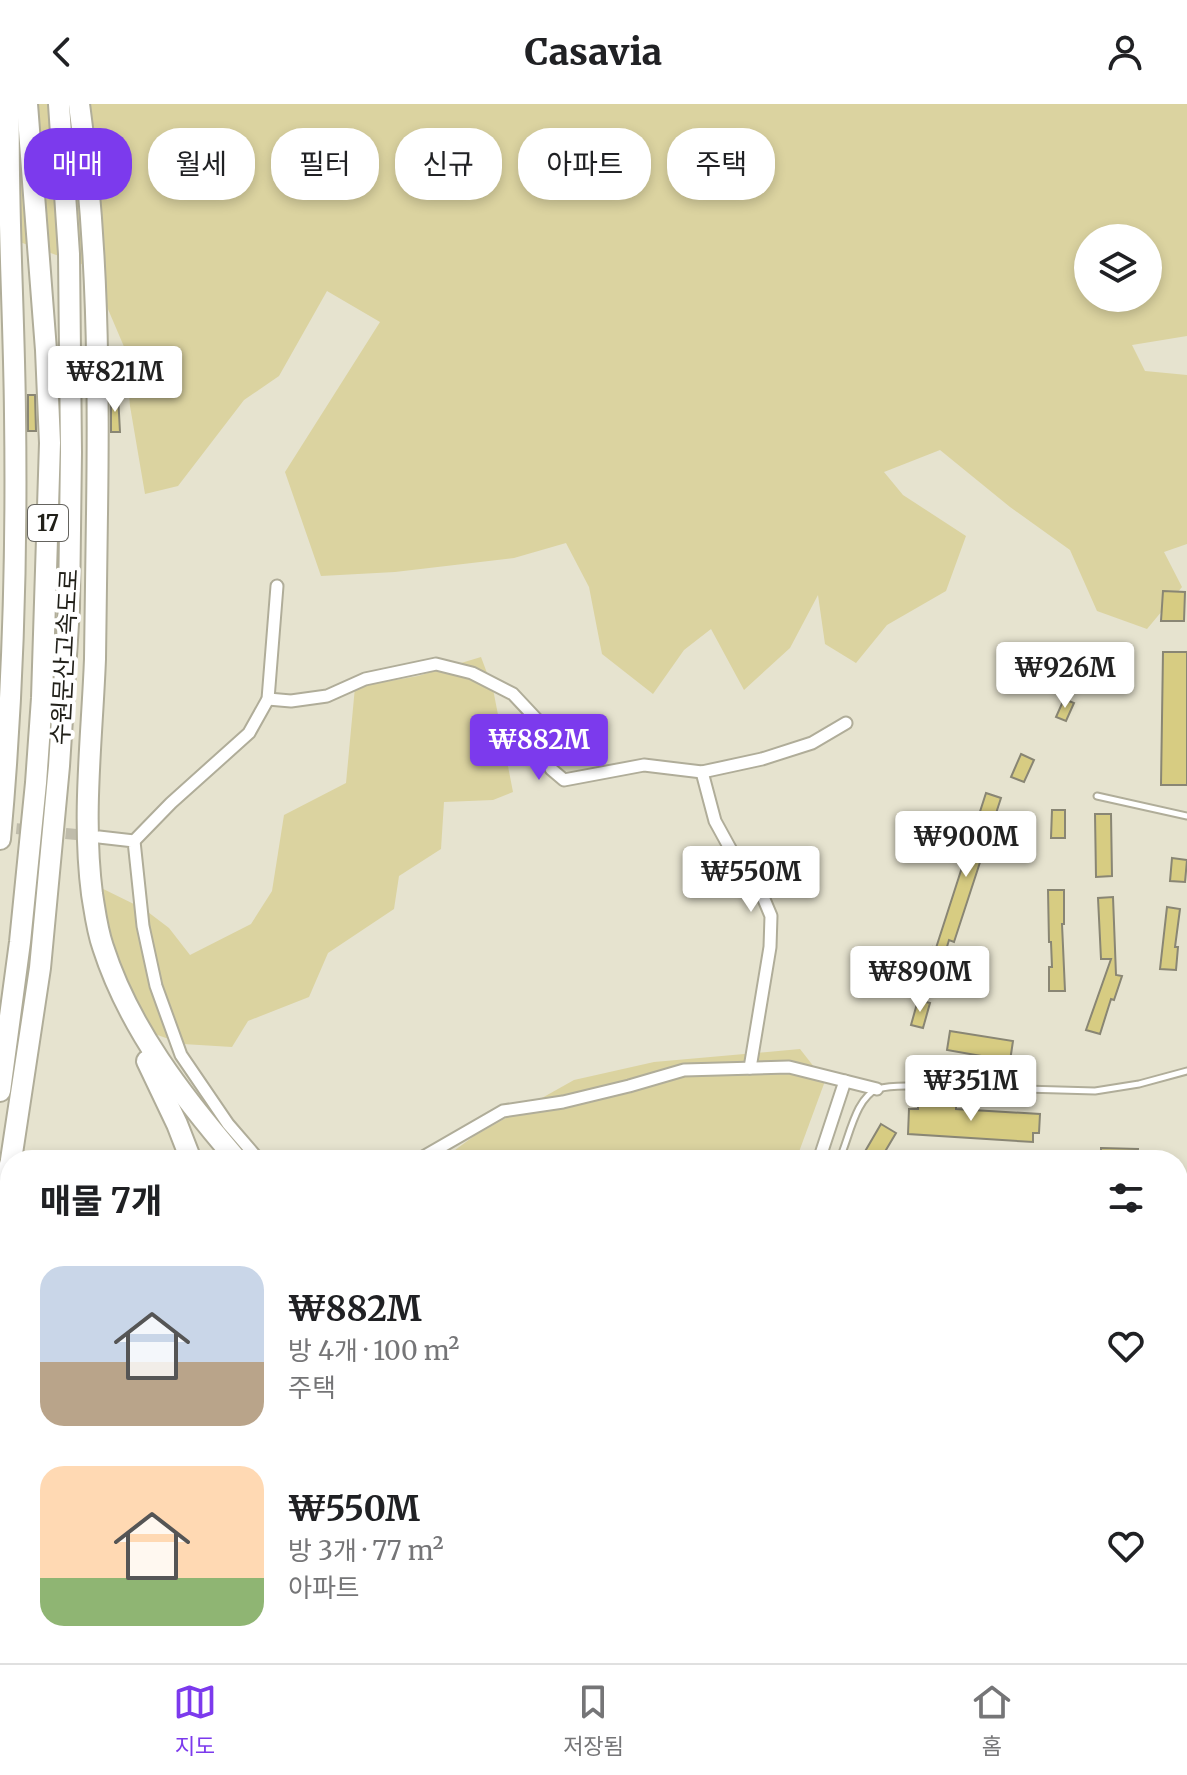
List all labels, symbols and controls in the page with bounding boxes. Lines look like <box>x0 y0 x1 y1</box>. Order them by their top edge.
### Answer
icon: back <box>40 30 84 74</box>
text: Casavia <box>525 30 662 75</box>
icon: person <box>1103 30 1147 74</box>
chip: 매매 <box>24 128 132 200</box>
chip: 월세 <box>148 128 255 200</box>
chip: 필터 <box>271 128 379 200</box>
chip: 신규 <box>395 128 502 200</box>
chip: 아파트 <box>518 128 651 200</box>
chip: 주택 <box>667 128 775 200</box>
map controls <box>1074 224 1162 312</box>
button: layers <box>1074 224 1162 312</box>
pin: ₩821M <box>59 346 171 414</box>
text: ₩821M <box>66 355 164 388</box>
road number: 17 <box>28 505 68 541</box>
street label: 수원문산고속도로 <box>44 568 85 746</box>
pin: ₩926M <box>1009 642 1121 710</box>
text: ₩926M <box>1014 651 1116 684</box>
pin: ₩882M <box>483 714 595 782</box>
text: ₩882M <box>488 723 590 756</box>
pin: ₩900M <box>910 811 1022 879</box>
text: ₩900M <box>913 820 1019 853</box>
pin: ₩550M <box>695 846 807 914</box>
text: ₩550M <box>701 855 801 888</box>
pin: ₩890M <box>864 946 976 1014</box>
text: ₩890M <box>868 955 972 988</box>
pin: ₩351M <box>915 1055 1027 1123</box>
text: ₩351M <box>923 1064 1019 1097</box>
icon: filters <box>1104 1176 1148 1220</box>
text: 매물 7개 <box>40 1180 162 1222</box>
text: ₩882M <box>288 1288 422 1330</box>
icon: home <box>104 1298 200 1394</box>
icon: heart <box>1104 1324 1148 1368</box>
text: 방 4개 · 100 m² <box>288 1334 460 1367</box>
text: 주택 <box>288 1371 336 1404</box>
text: ₩550M <box>288 1488 420 1530</box>
icon: home <box>104 1498 200 1594</box>
icon: heart <box>1104 1524 1148 1568</box>
text: 방 3개 · 77 m² <box>288 1534 444 1567</box>
text: 아파트 <box>288 1571 360 1604</box>
tab: 지도 <box>173 1680 217 1760</box>
tab: 저장됨 <box>563 1680 624 1760</box>
tab: 홈 <box>970 1680 1014 1760</box>

